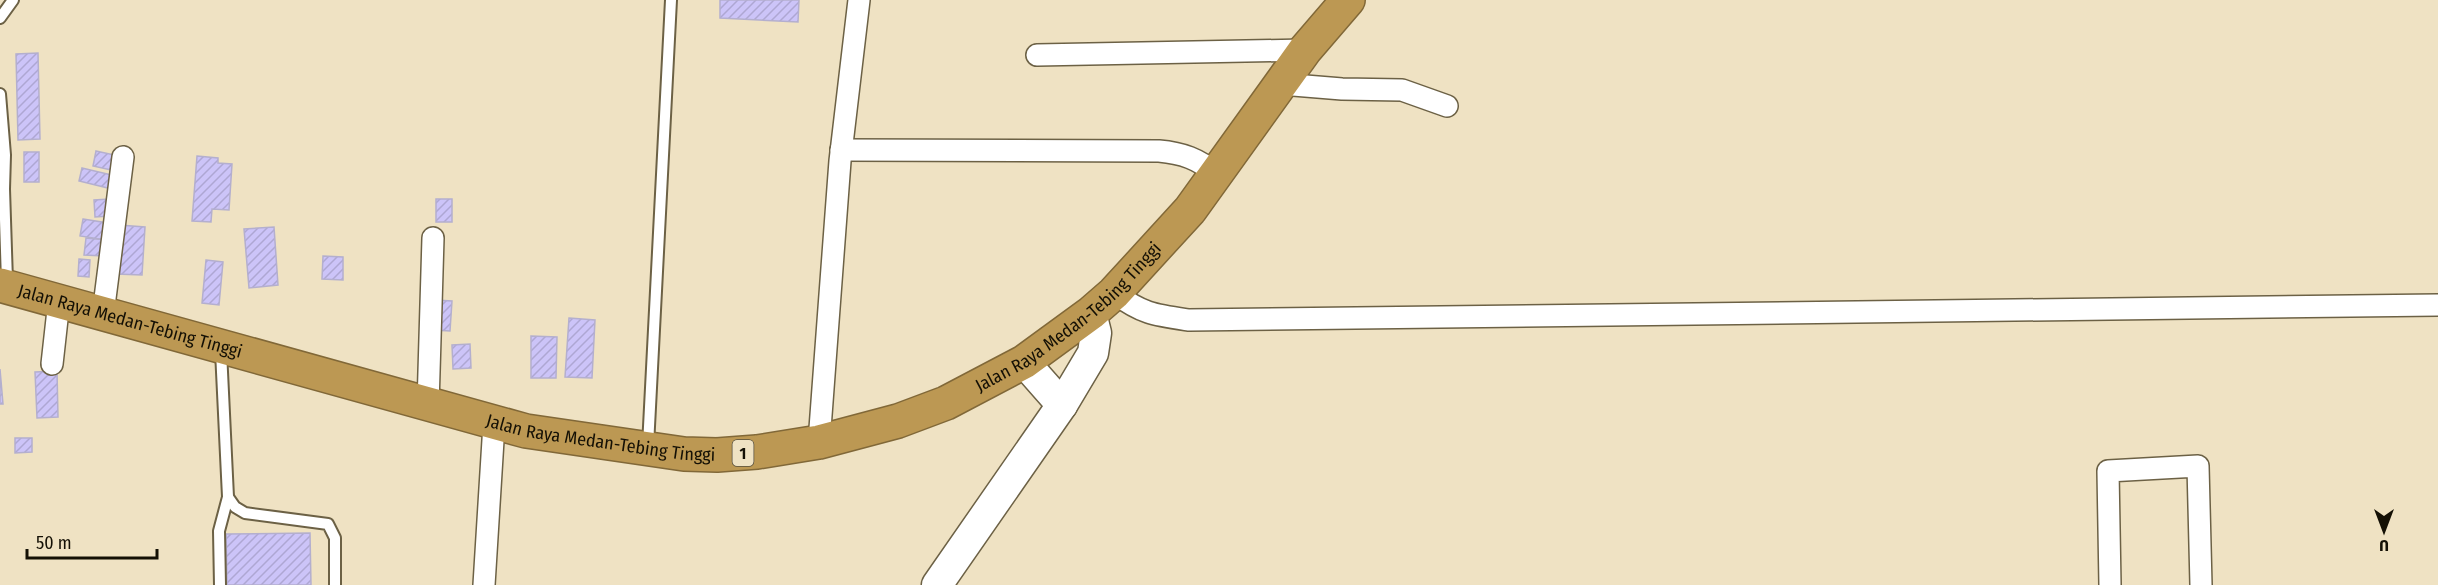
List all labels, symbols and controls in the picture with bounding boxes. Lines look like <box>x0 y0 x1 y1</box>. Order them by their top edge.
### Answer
street label: Jalan Raya Medan-Tebing Tinggi <box>972 238 1166 397</box>
street label: Jalan Raya Medan-Tebing Tinggi <box>15 280 245 363</box>
street label: Jalan Raya Medan-Tebing Tinggi <box>484 409 716 466</box>
road number: 1 <box>732 440 754 466</box>
north arrow <box>2354 501 2414 561</box>
scale bar <box>27 522 158 560</box>
text: 50 m <box>36 532 72 554</box>
text: U <box>2379 536 2389 555</box>

